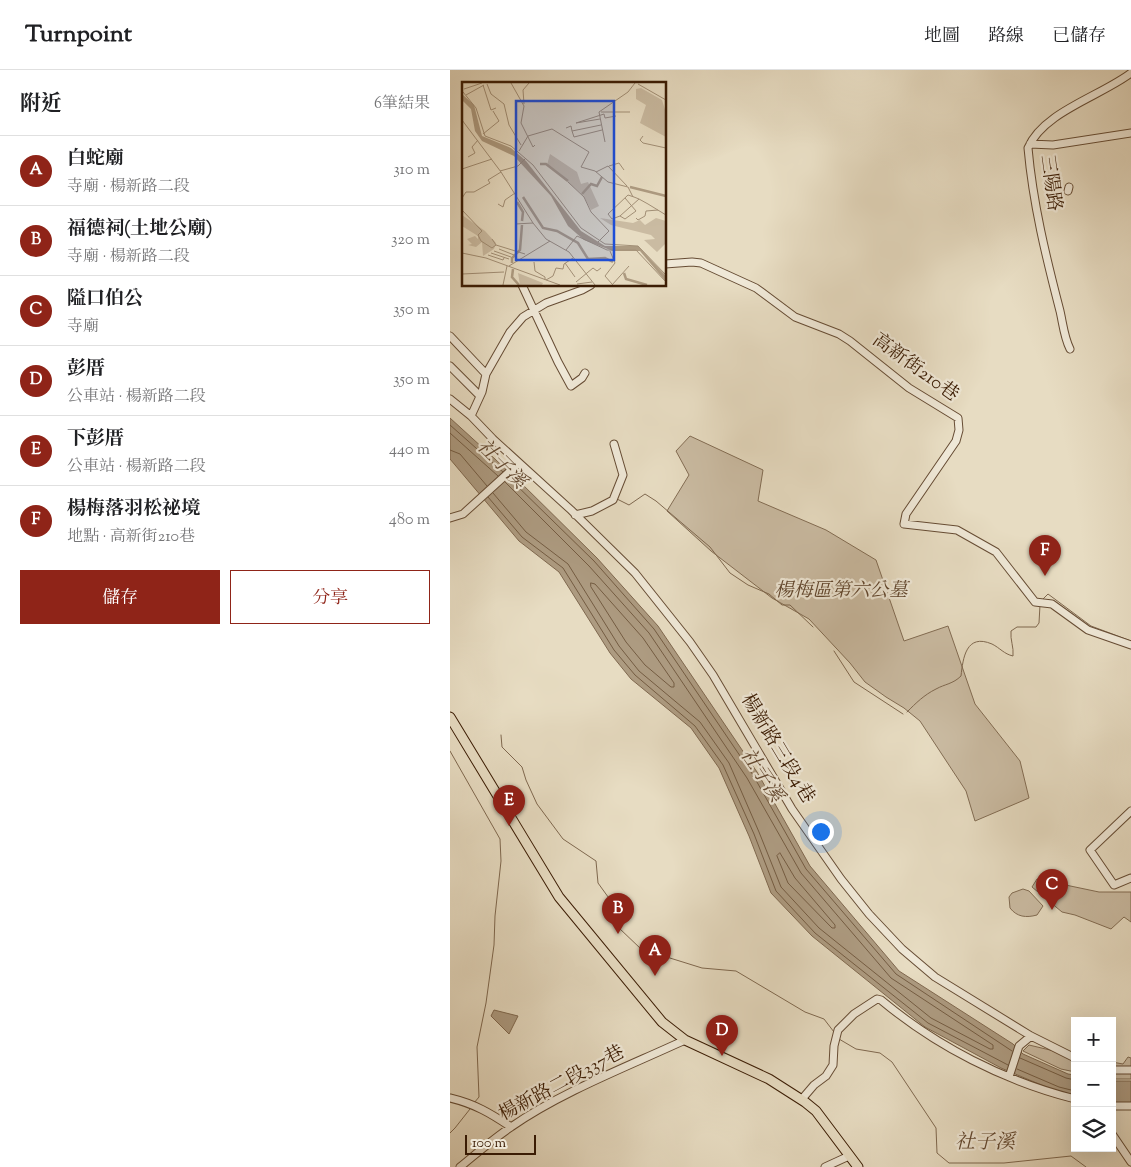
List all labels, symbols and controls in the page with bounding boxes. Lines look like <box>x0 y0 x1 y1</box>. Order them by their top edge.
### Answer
text: Turnpoint <box>25 18 132 52</box>
text: 地圖 <box>924 24 960 50</box>
text: 路線 <box>988 24 1024 50</box>
text: 已儲存 <box>1052 24 1106 50</box>
inset map <box>462 82 666 286</box>
text: 附近 <box>20 90 62 120</box>
text: 6筆結果 <box>374 93 430 116</box>
text: 白蛇廟 <box>67 146 124 173</box>
street label: 三陽路 <box>1033 153 1067 213</box>
text: A <box>30 159 43 182</box>
text: 310 m <box>393 159 430 182</box>
text: 寺廟 · 楊新路二段 <box>67 176 190 199</box>
text: 福德祠(土地公廟) <box>67 216 212 243</box>
text: B <box>31 229 41 252</box>
text: 320 m <box>391 229 430 252</box>
text: 寺廟 · 楊新路二段 <box>67 246 190 269</box>
text: 隘口伯公 <box>67 286 143 313</box>
text: C <box>30 299 42 322</box>
text: 350 m <box>393 299 430 322</box>
text: 寺廟 <box>67 316 99 339</box>
street label: 高新街210巷 <box>866 327 964 409</box>
text: 彭厝 <box>67 356 105 383</box>
text: D <box>30 369 42 392</box>
text: 350 m <box>393 369 430 392</box>
text: 公車站 · 楊新路二段 <box>67 386 206 409</box>
text: 下彭厝 <box>67 426 124 453</box>
water label: 社子溪 <box>470 434 534 498</box>
text: E <box>31 439 41 462</box>
text: 440 m <box>389 439 430 462</box>
text: 公車站 · 楊新路二段 <box>67 456 206 479</box>
text: 楊梅落羽松祕境 <box>67 496 200 523</box>
text: F <box>32 509 40 532</box>
text: 480 m <box>389 509 430 532</box>
text: 地點 · 高新街210巷 <box>67 526 195 549</box>
pin: F <box>1029 535 1061 576</box>
button: 儲存 <box>20 570 220 624</box>
button: 分享 <box>230 570 430 624</box>
park label: 楊梅區第六公墓 <box>774 578 910 605</box>
street label: 楊新路三段4巷 <box>734 689 820 809</box>
water label: 社子溪 <box>732 743 791 811</box>
pin: E <box>493 785 525 826</box>
your location <box>808 819 834 845</box>
pin: C <box>1036 869 1068 910</box>
pin: B <box>602 893 634 934</box>
pin: A <box>639 935 671 976</box>
pin: D <box>706 1015 738 1056</box>
map controls <box>1071 1017 1116 1152</box>
button: + <box>1071 1017 1116 1062</box>
street label: 楊新路二段337巷 <box>494 1039 630 1129</box>
button: − <box>1071 1062 1116 1107</box>
button: layers <box>1071 1107 1116 1152</box>
water label: 社子溪 <box>955 1129 1017 1158</box>
scale bar <box>465 1132 536 1155</box>
text: 100 m <box>472 1134 506 1154</box>

